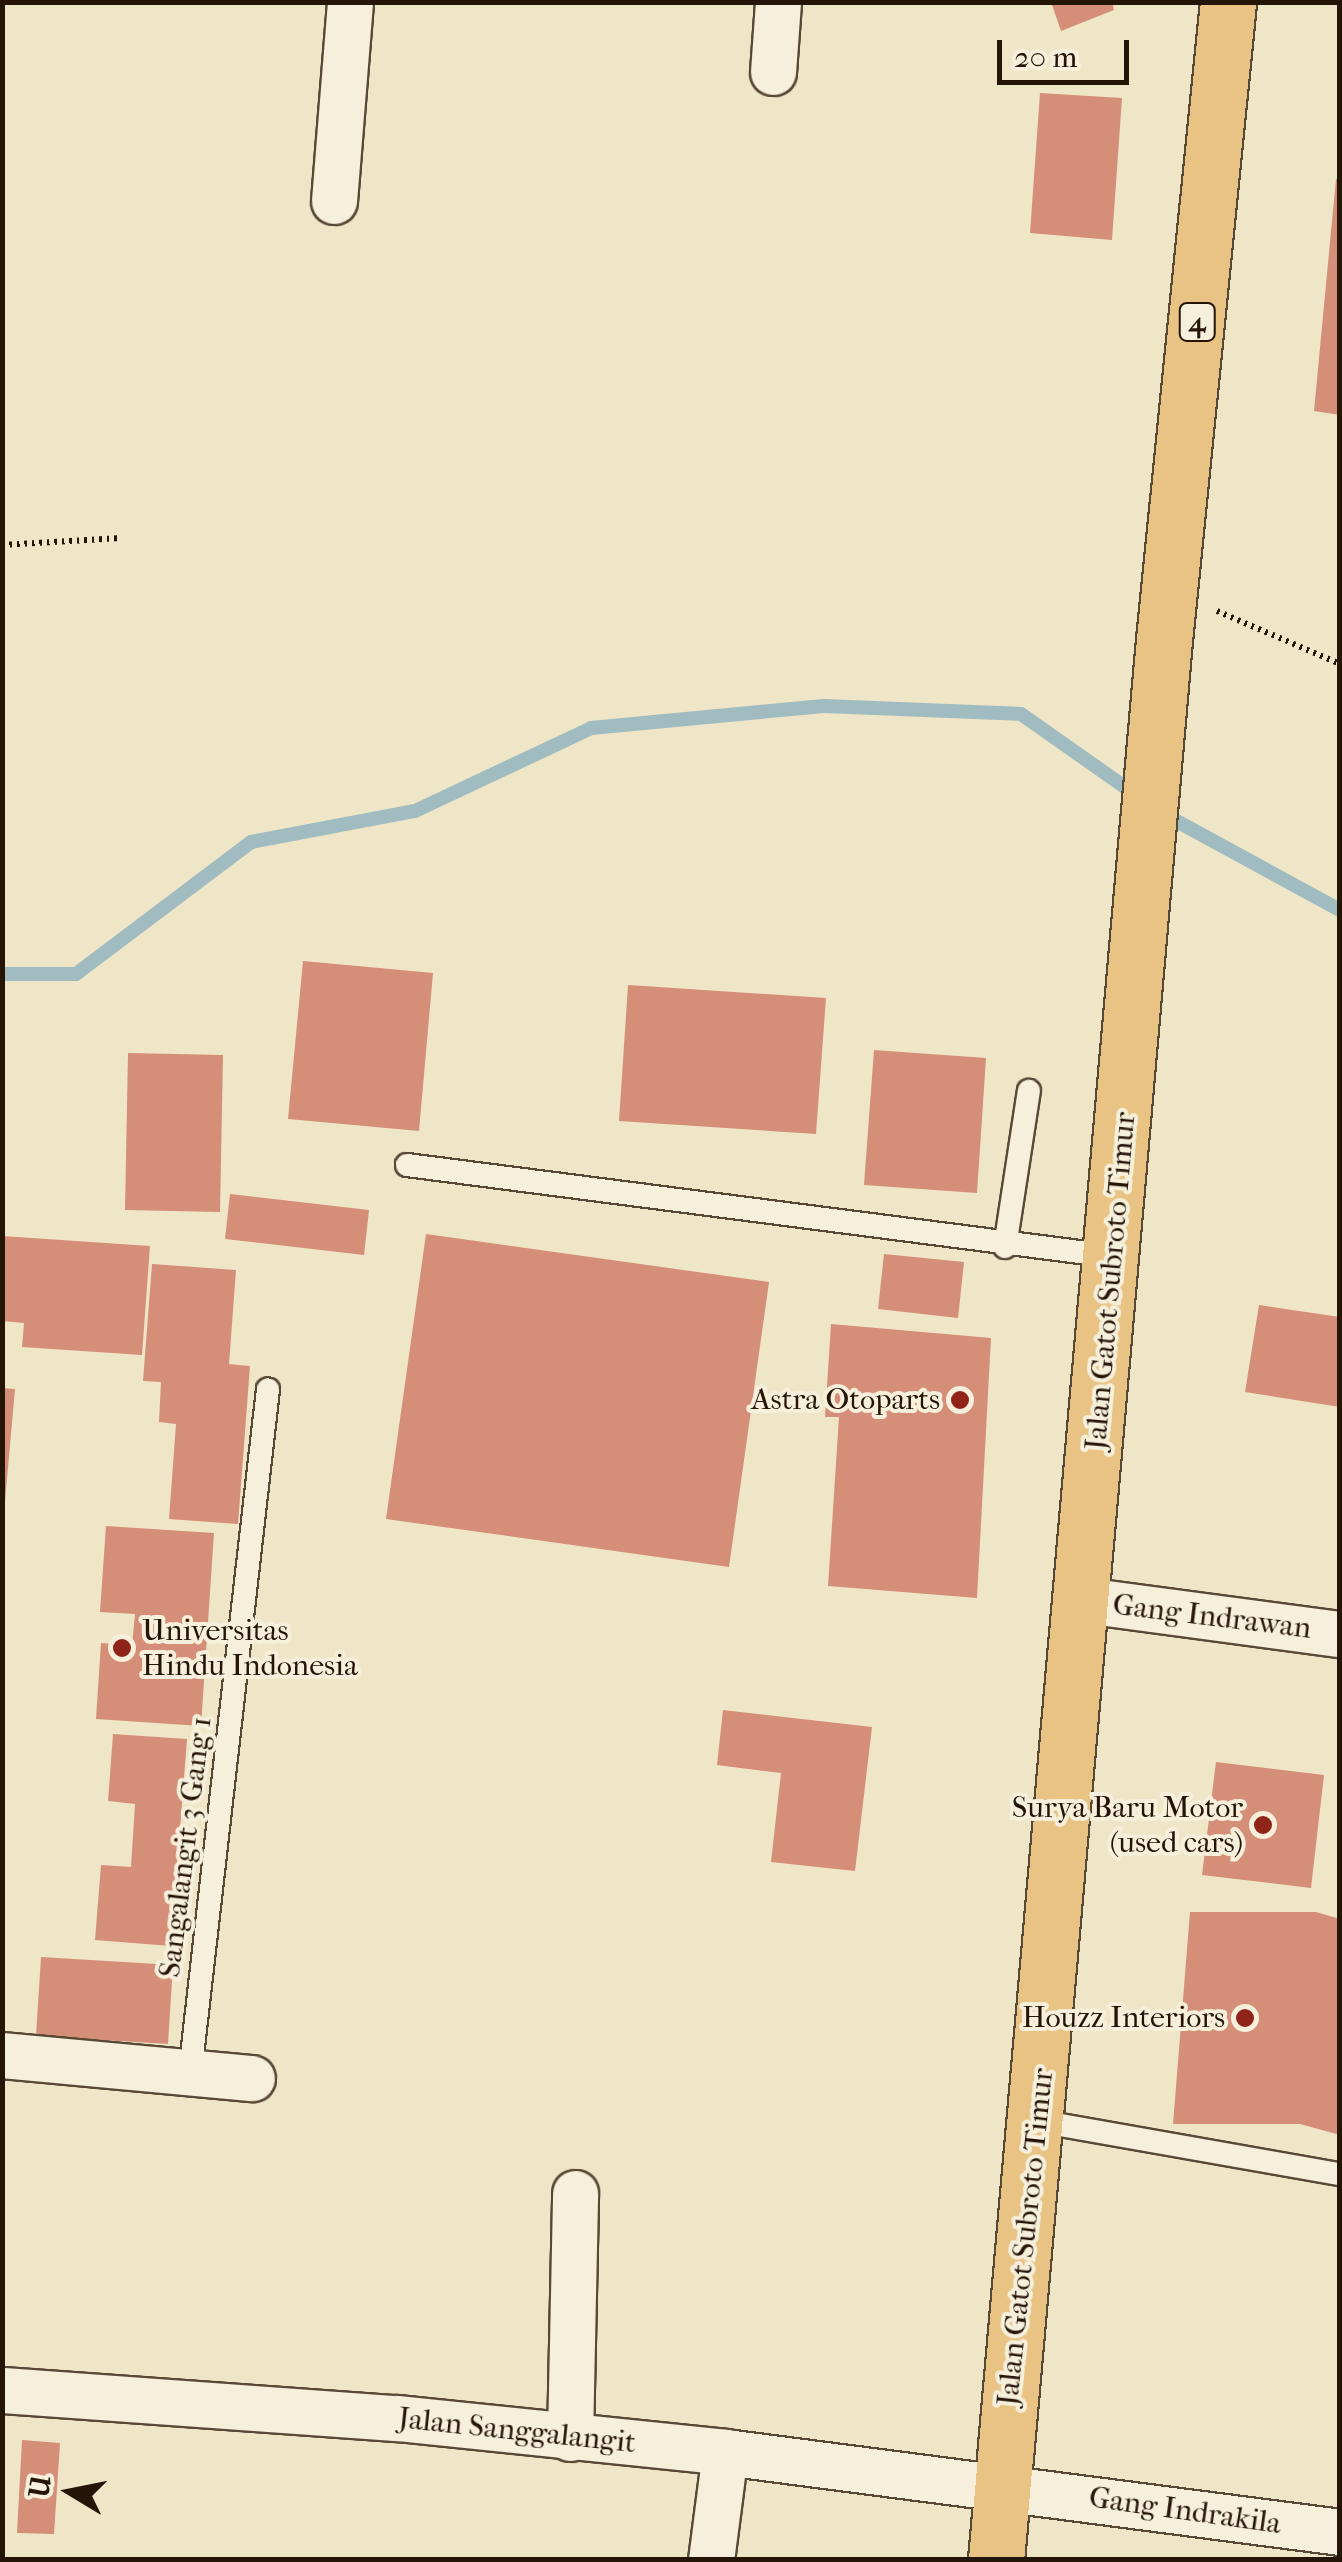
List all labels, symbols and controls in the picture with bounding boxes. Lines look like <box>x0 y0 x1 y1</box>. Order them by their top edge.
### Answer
scale bar <box>1002 20 1134 82</box>
text: 20 m <box>1014 40 1077 75</box>
road number: 4 <box>1177 299 1217 345</box>
street label: Jalan Gatot Subroto Timur <box>1078 1110 1144 1452</box>
place label: Astra Otoparts <box>751 1382 940 1418</box>
marker: Astra Otoparts <box>949 1389 971 1411</box>
street label: Gang Indrawan <box>1111 1587 1313 1647</box>
place label: Universitas Hindu Indonesia <box>142 1613 358 1684</box>
marker: Universitas Hindu Indonesia <box>111 1637 133 1659</box>
street label: Sangalangit 3 Gang 1 <box>152 1714 220 1980</box>
place label: Surya Baru Motor (used cars) <box>1012 1790 1243 1860</box>
marker: Surya Baru Motor (used cars) <box>1252 1814 1274 1836</box>
place label: Houzz Interiors <box>1022 2000 1225 2036</box>
marker: Houzz Interiors <box>1234 2007 1256 2029</box>
street label: Jalan Gatot Subroto Timur <box>990 2066 1062 2408</box>
street label: Jalan Sanggalangit <box>397 2401 637 2461</box>
north arrow <box>20 2442 120 2542</box>
text: U <box>22 2473 58 2500</box>
street label: Gang Indrakila <box>1087 2480 1283 2542</box>

